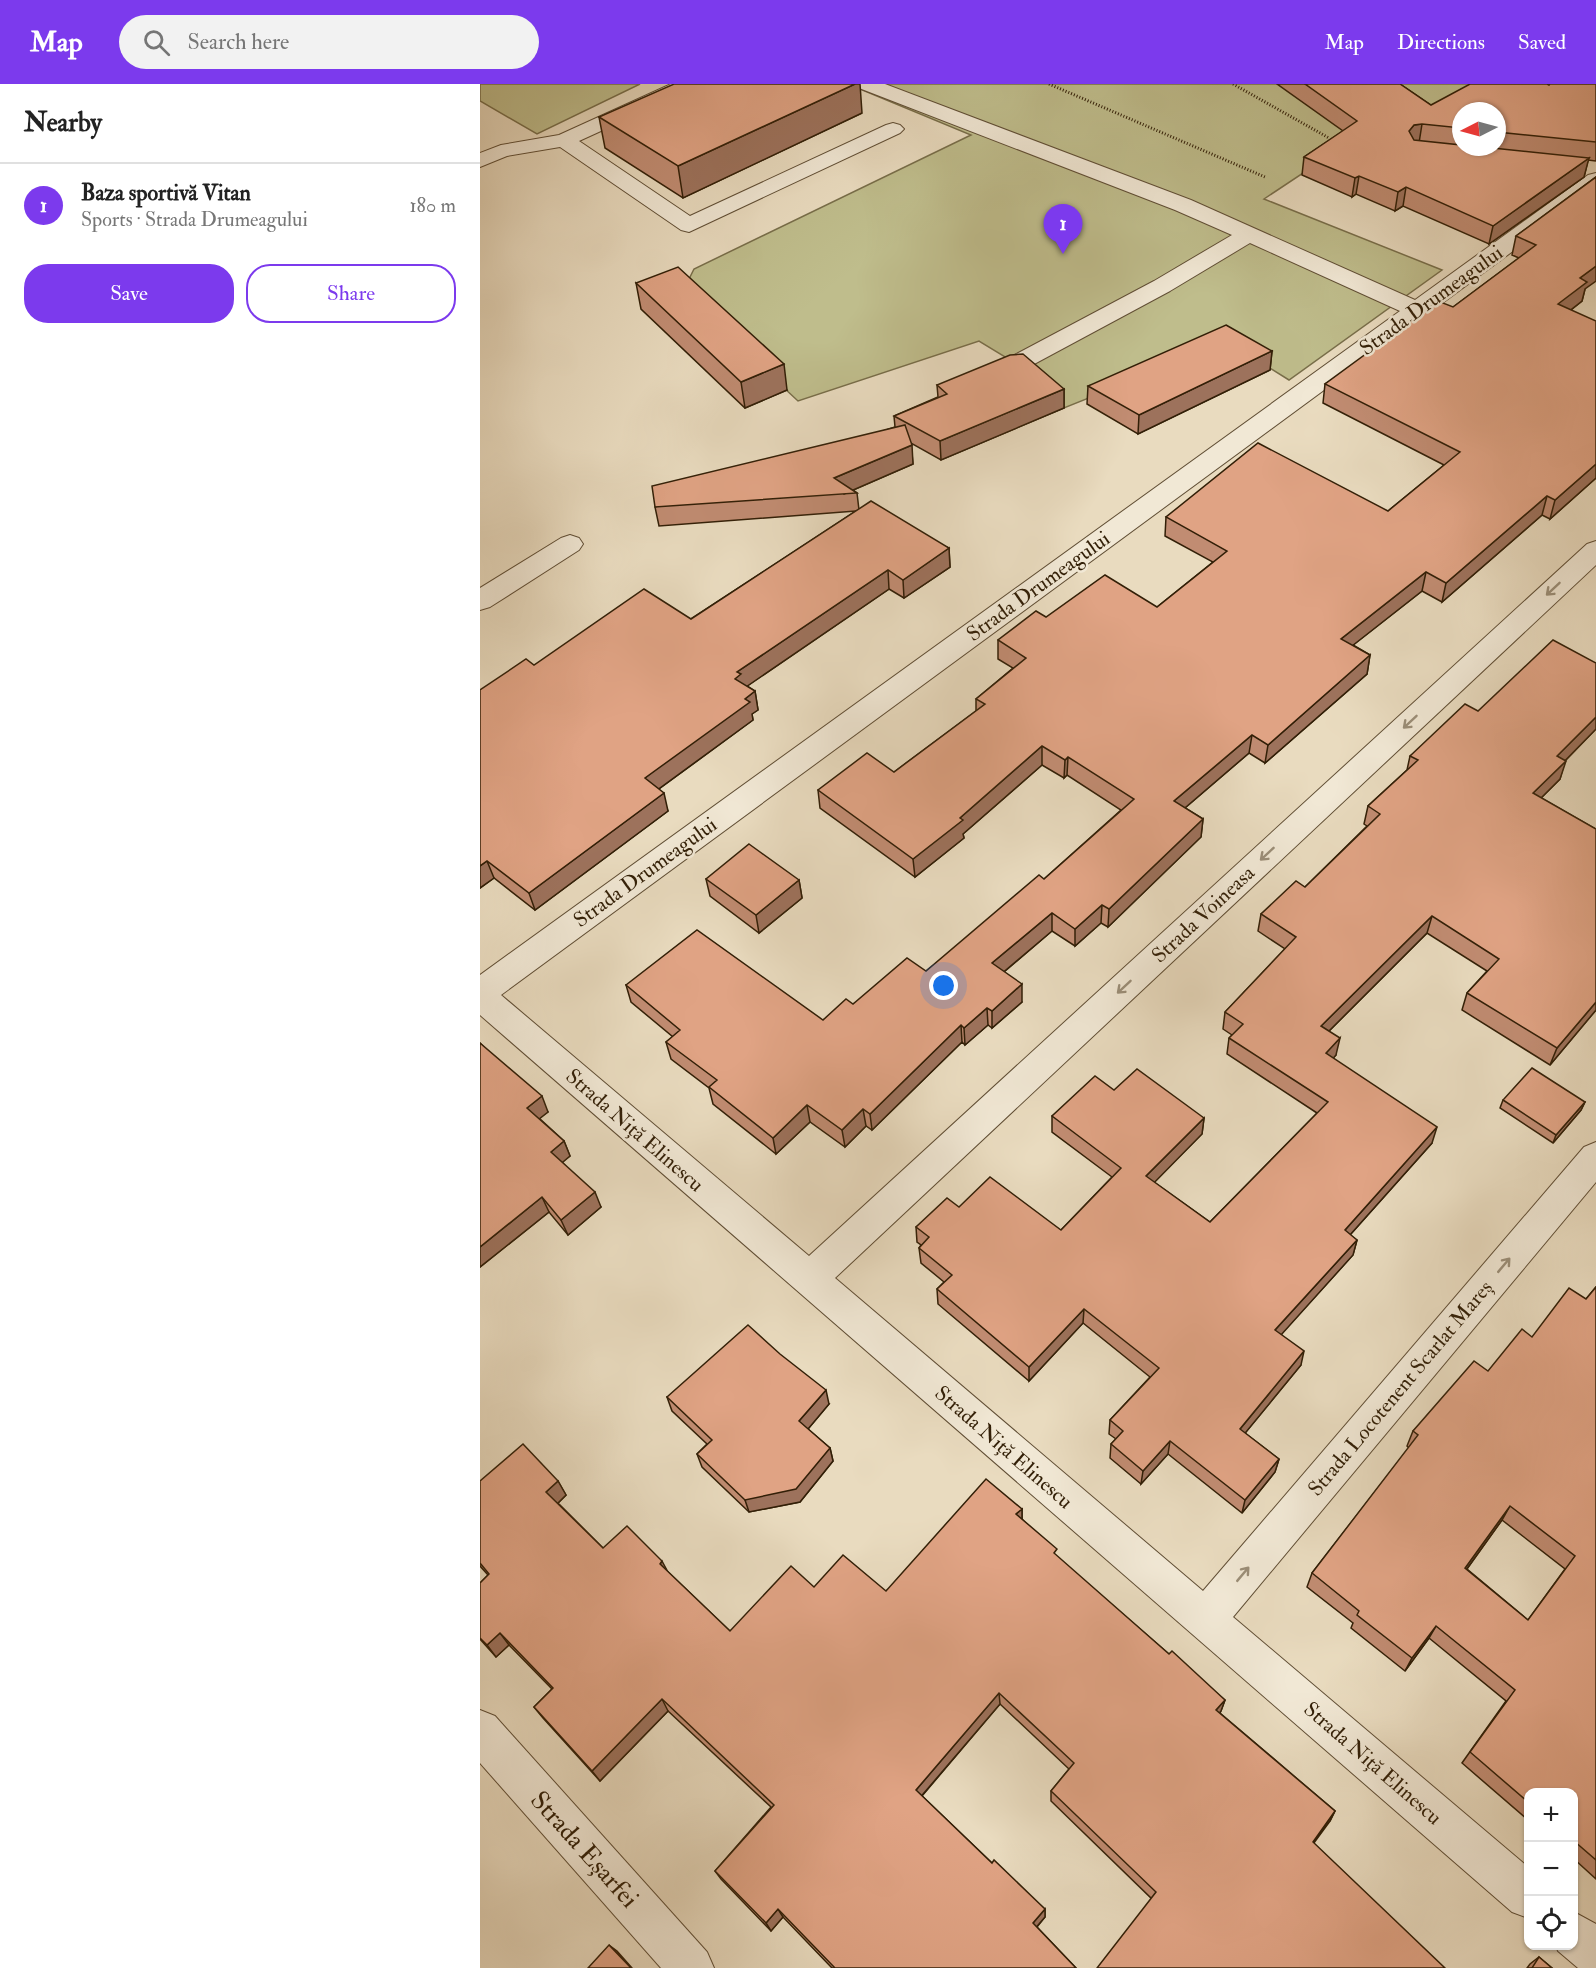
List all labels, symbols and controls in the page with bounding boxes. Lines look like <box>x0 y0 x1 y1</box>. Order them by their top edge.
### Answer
search box <box>119 15 539 69</box>
text: Map <box>30 25 83 60</box>
icon: search <box>140 26 173 59</box>
text: Search here <box>188 28 289 56</box>
text: Map <box>1324 29 1364 56</box>
text: Directions <box>1397 29 1485 56</box>
text: Saved <box>1518 29 1566 56</box>
north arrow <box>1452 102 1506 156</box>
text: Nearby <box>24 107 102 139</box>
text: Baza sportivă Vitan <box>81 179 251 207</box>
text: 1 <box>40 193 47 218</box>
text: 180 m <box>409 193 456 218</box>
pin: 1 <box>1044 204 1082 254</box>
text: Sports · Strada Drumeagului <box>81 207 308 232</box>
street label: Strada Drumeagului <box>1354 239 1509 362</box>
button: Save <box>24 264 234 323</box>
button: Share <box>246 264 456 323</box>
street label: Strada Drumeagului <box>961 525 1116 648</box>
one-way arrow <box>1546 582 1561 596</box>
one-way arrow <box>1403 715 1418 729</box>
street label: Strada Drumeagului <box>568 811 723 934</box>
one-way arrow <box>1260 847 1275 861</box>
street label: Strada Voineasa <box>1146 860 1261 969</box>
your location <box>929 971 958 1000</box>
one-way arrow <box>1117 980 1132 994</box>
street label: Strada Niță Elinescu <box>560 1063 710 1198</box>
one-way arrow <box>1498 1257 1511 1273</box>
street label: Strada Locotenent Scarlat Mareș <box>1302 1275 1499 1502</box>
street label: Strada Niță Elinescu <box>929 1380 1079 1515</box>
one-way arrow <box>1236 1566 1249 1582</box>
street label: Strada Niță Elinescu <box>1298 1696 1448 1831</box>
street label: Strada Eșarfei <box>523 1785 645 1915</box>
map controls <box>1524 1788 1578 1950</box>
button: + <box>1524 1788 1578 1842</box>
button: − <box>1524 1842 1578 1896</box>
button: locate <box>1524 1896 1578 1950</box>

